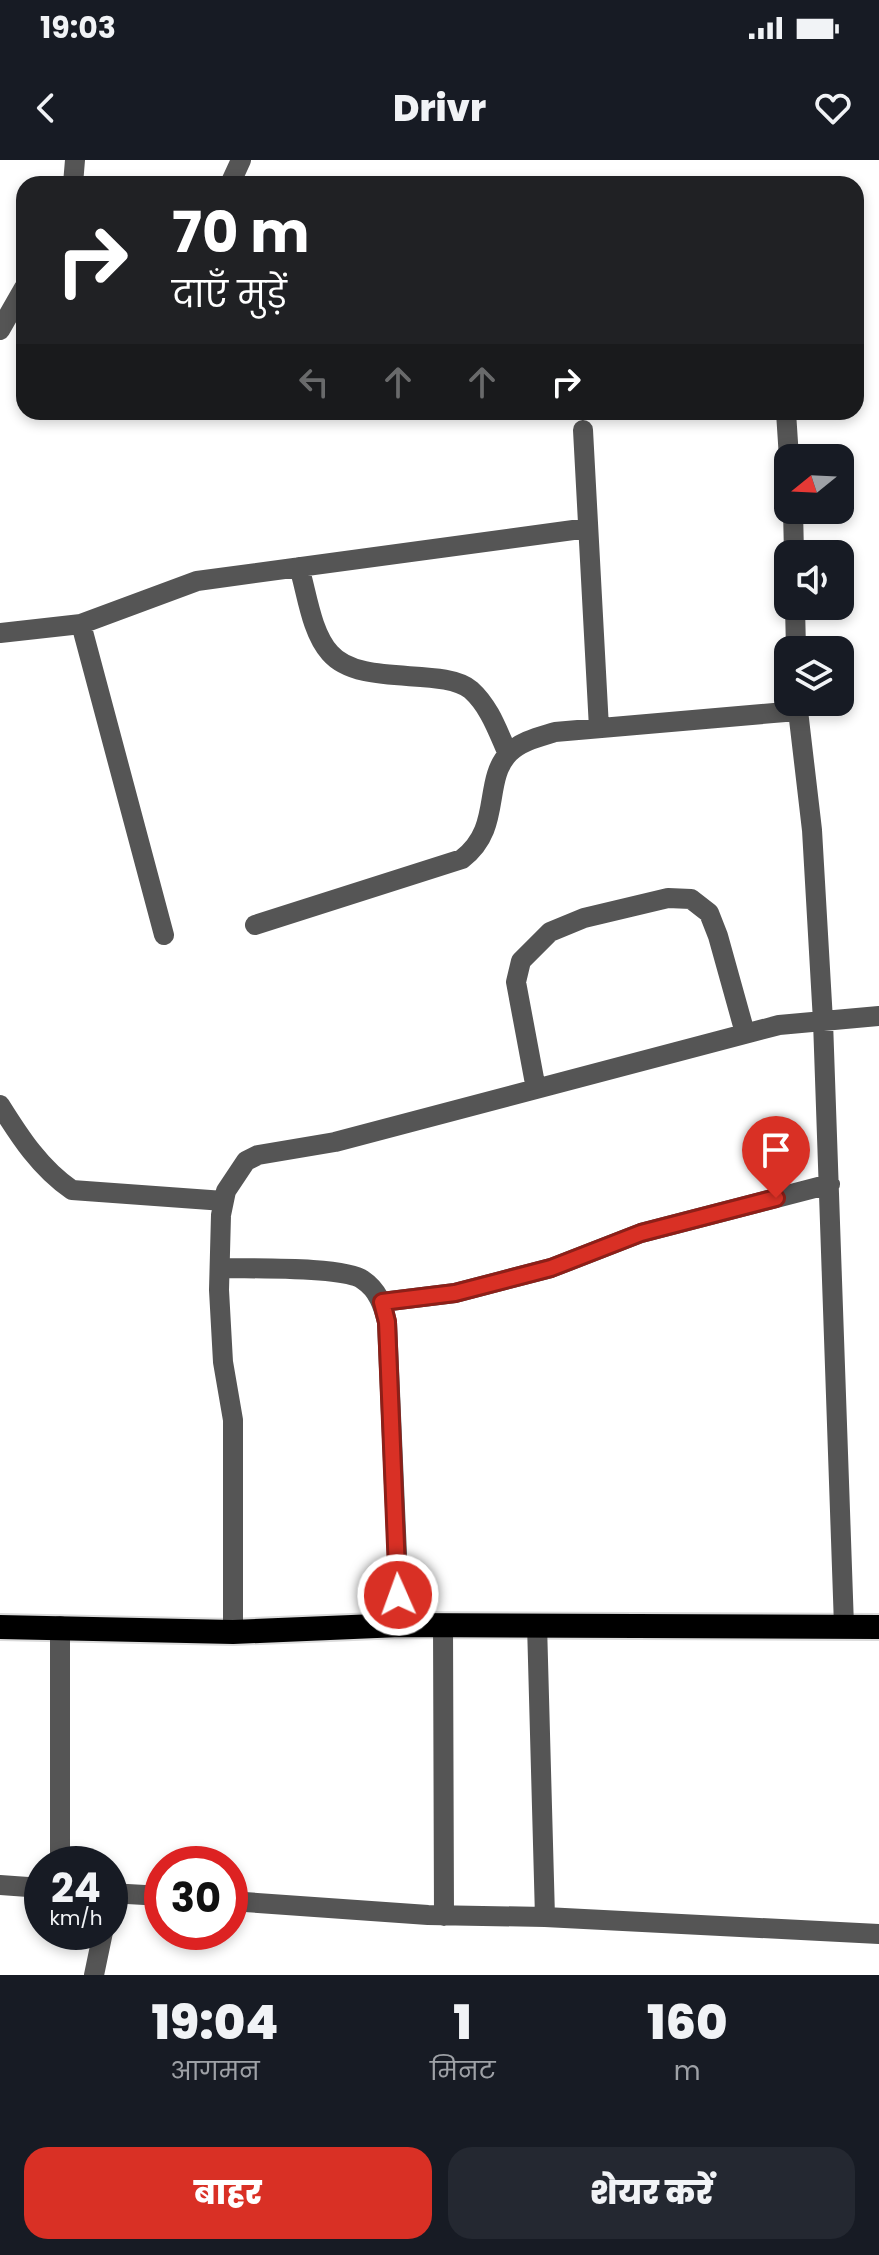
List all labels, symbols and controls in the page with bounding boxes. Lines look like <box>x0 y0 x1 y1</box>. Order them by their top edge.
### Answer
text: 19:03 <box>40 6 116 49</box>
text: Drivr <box>393 83 486 134</box>
icon: back <box>24 86 68 130</box>
icon: heart <box>811 86 855 130</box>
text: 70 m <box>172 193 310 272</box>
icon: right <box>40 208 144 312</box>
text: दाएँ मुड़ें <box>172 269 287 320</box>
icon: left <box>292 360 336 404</box>
icon: ahead <box>376 360 420 404</box>
icon: ahead <box>460 360 504 404</box>
icon: right <box>544 360 588 404</box>
north arrow <box>774 444 854 524</box>
map controls <box>774 444 854 716</box>
button: sound <box>774 540 854 620</box>
button: layers <box>774 636 854 716</box>
pin <box>742 1116 810 1198</box>
icon: arrive <box>754 1128 798 1172</box>
position arrow <box>356 1553 440 1637</box>
speed limit sign: 30 <box>144 1846 248 1950</box>
text: 24 <box>51 1860 101 1916</box>
text: km/h <box>49 1904 103 1932</box>
text: 19:04 <box>152 1989 278 2056</box>
text: 1 <box>453 1989 472 2056</box>
text: 160 <box>647 1989 727 2056</box>
text: आगमन <box>170 2053 260 2089</box>
text: मिनट <box>430 2053 495 2089</box>
text: m <box>674 2053 701 2089</box>
button: बाहर <box>24 2147 432 2239</box>
button: शेयर करें <box>448 2147 855 2239</box>

